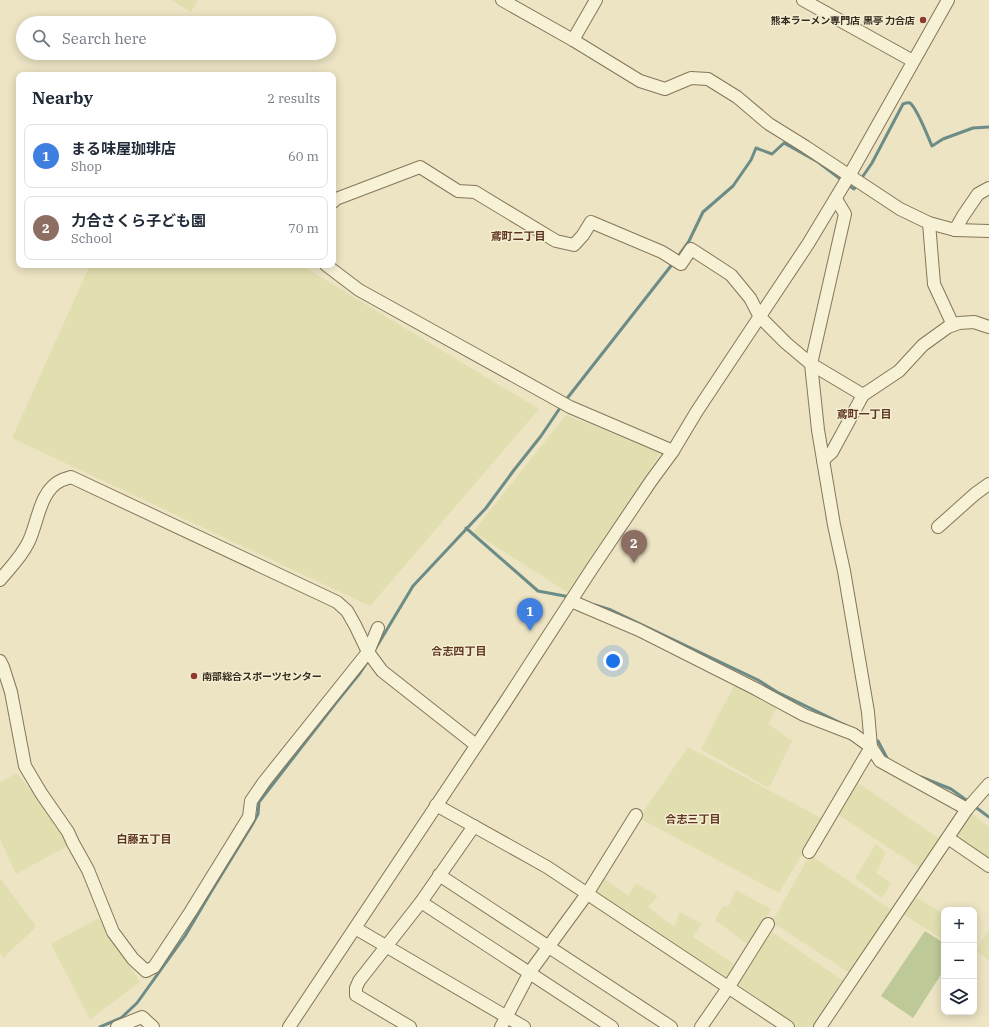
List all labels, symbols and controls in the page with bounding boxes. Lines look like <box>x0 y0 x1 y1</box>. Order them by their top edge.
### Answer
place label: 熊本ラーメン専門店 黒亭 力合店 <box>771 14 915 27</box>
marker: 熊本ラーメン専門店 黒亭 力合店 <box>918 15 928 25</box>
search box <box>16 16 336 60</box>
icon: search <box>30 27 52 49</box>
text: Search here <box>62 29 147 48</box>
text: Nearby <box>32 87 93 109</box>
text: 2 results <box>267 90 320 107</box>
text: まる味屋珈琲店 <box>71 139 176 158</box>
text: 1 <box>42 148 50 165</box>
text: 60 m <box>288 148 319 165</box>
text: Shop <box>71 158 102 175</box>
text: 力合さくら子ども園 <box>71 211 206 230</box>
text: 2 <box>42 220 50 237</box>
text: 70 m <box>288 220 319 237</box>
district label: 鳶町二丁目 <box>491 229 546 243</box>
text: School <box>71 230 112 247</box>
district label: 鳶町一丁目 <box>837 407 892 421</box>
pin: 2 <box>621 530 647 563</box>
pin: 1 <box>517 598 543 631</box>
district label: 合志四丁目 <box>432 644 487 658</box>
your location <box>603 651 623 671</box>
place label: 南部総合スポーツセンター <box>202 670 322 683</box>
marker: 南部総合スポーツセンター <box>189 671 199 681</box>
district label: 合志三丁目 <box>666 812 721 826</box>
district label: 白藤五丁目 <box>117 832 172 846</box>
map controls <box>941 907 977 1015</box>
button: + <box>941 907 977 943</box>
button: − <box>941 943 977 979</box>
button: layers <box>941 979 977 1015</box>

